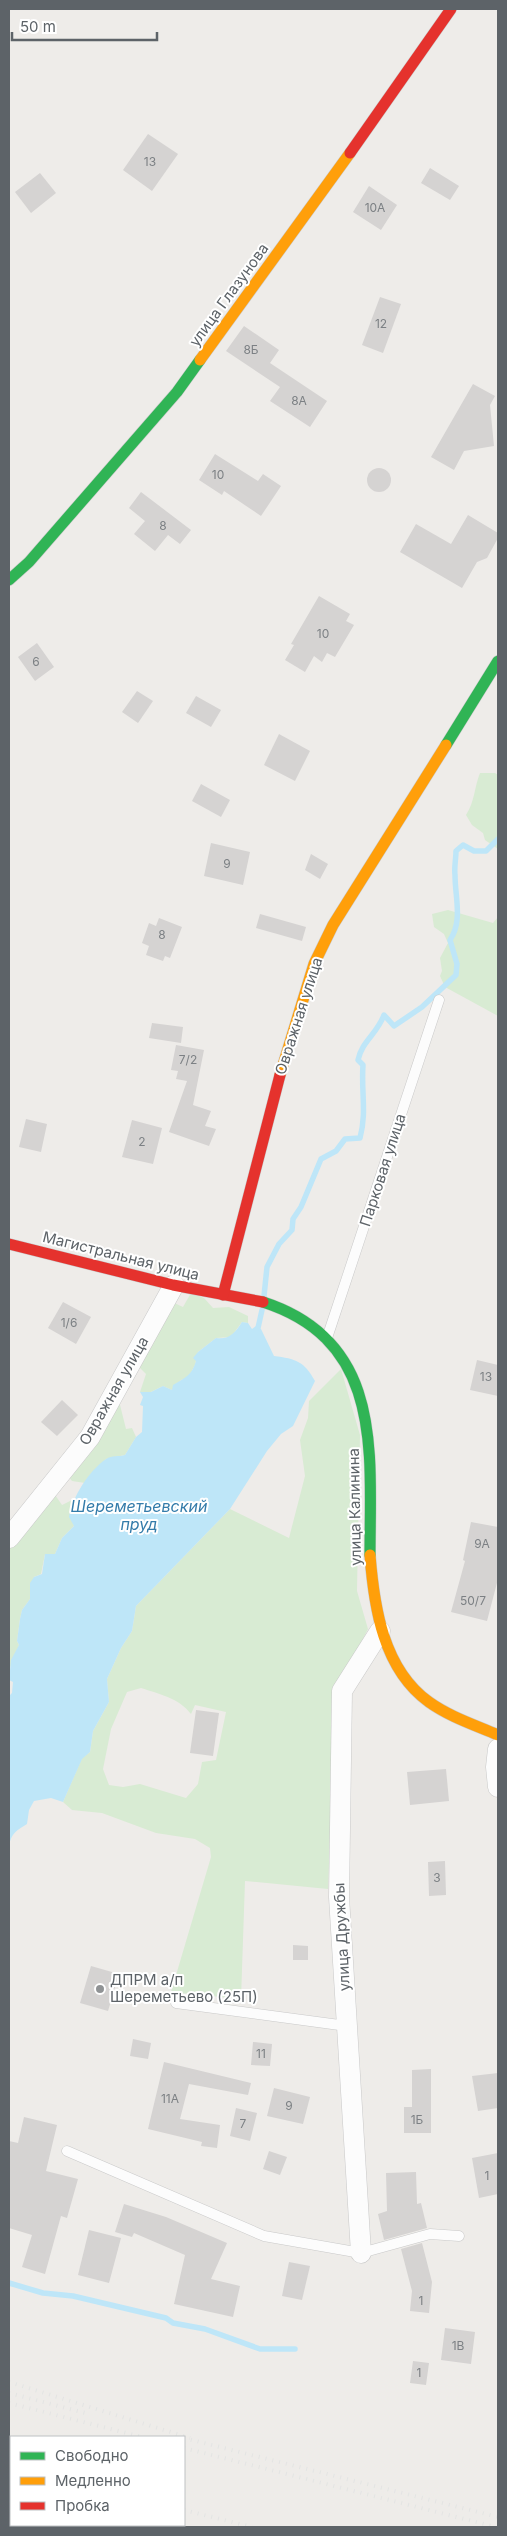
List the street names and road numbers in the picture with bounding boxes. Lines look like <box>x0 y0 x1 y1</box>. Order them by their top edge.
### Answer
street label: улица Глазунова <box>185 239 272 350</box>
street label: Овражная улица <box>271 955 326 1077</box>
street label: Парковая улица <box>355 1111 410 1229</box>
street label: Магистральная улица <box>41 1227 201 1284</box>
street label: Овражная улица <box>75 1333 152 1448</box>
street label: улица Калинина <box>344 1448 365 1566</box>
street label: улица Дружбы <box>329 1882 354 1992</box>

